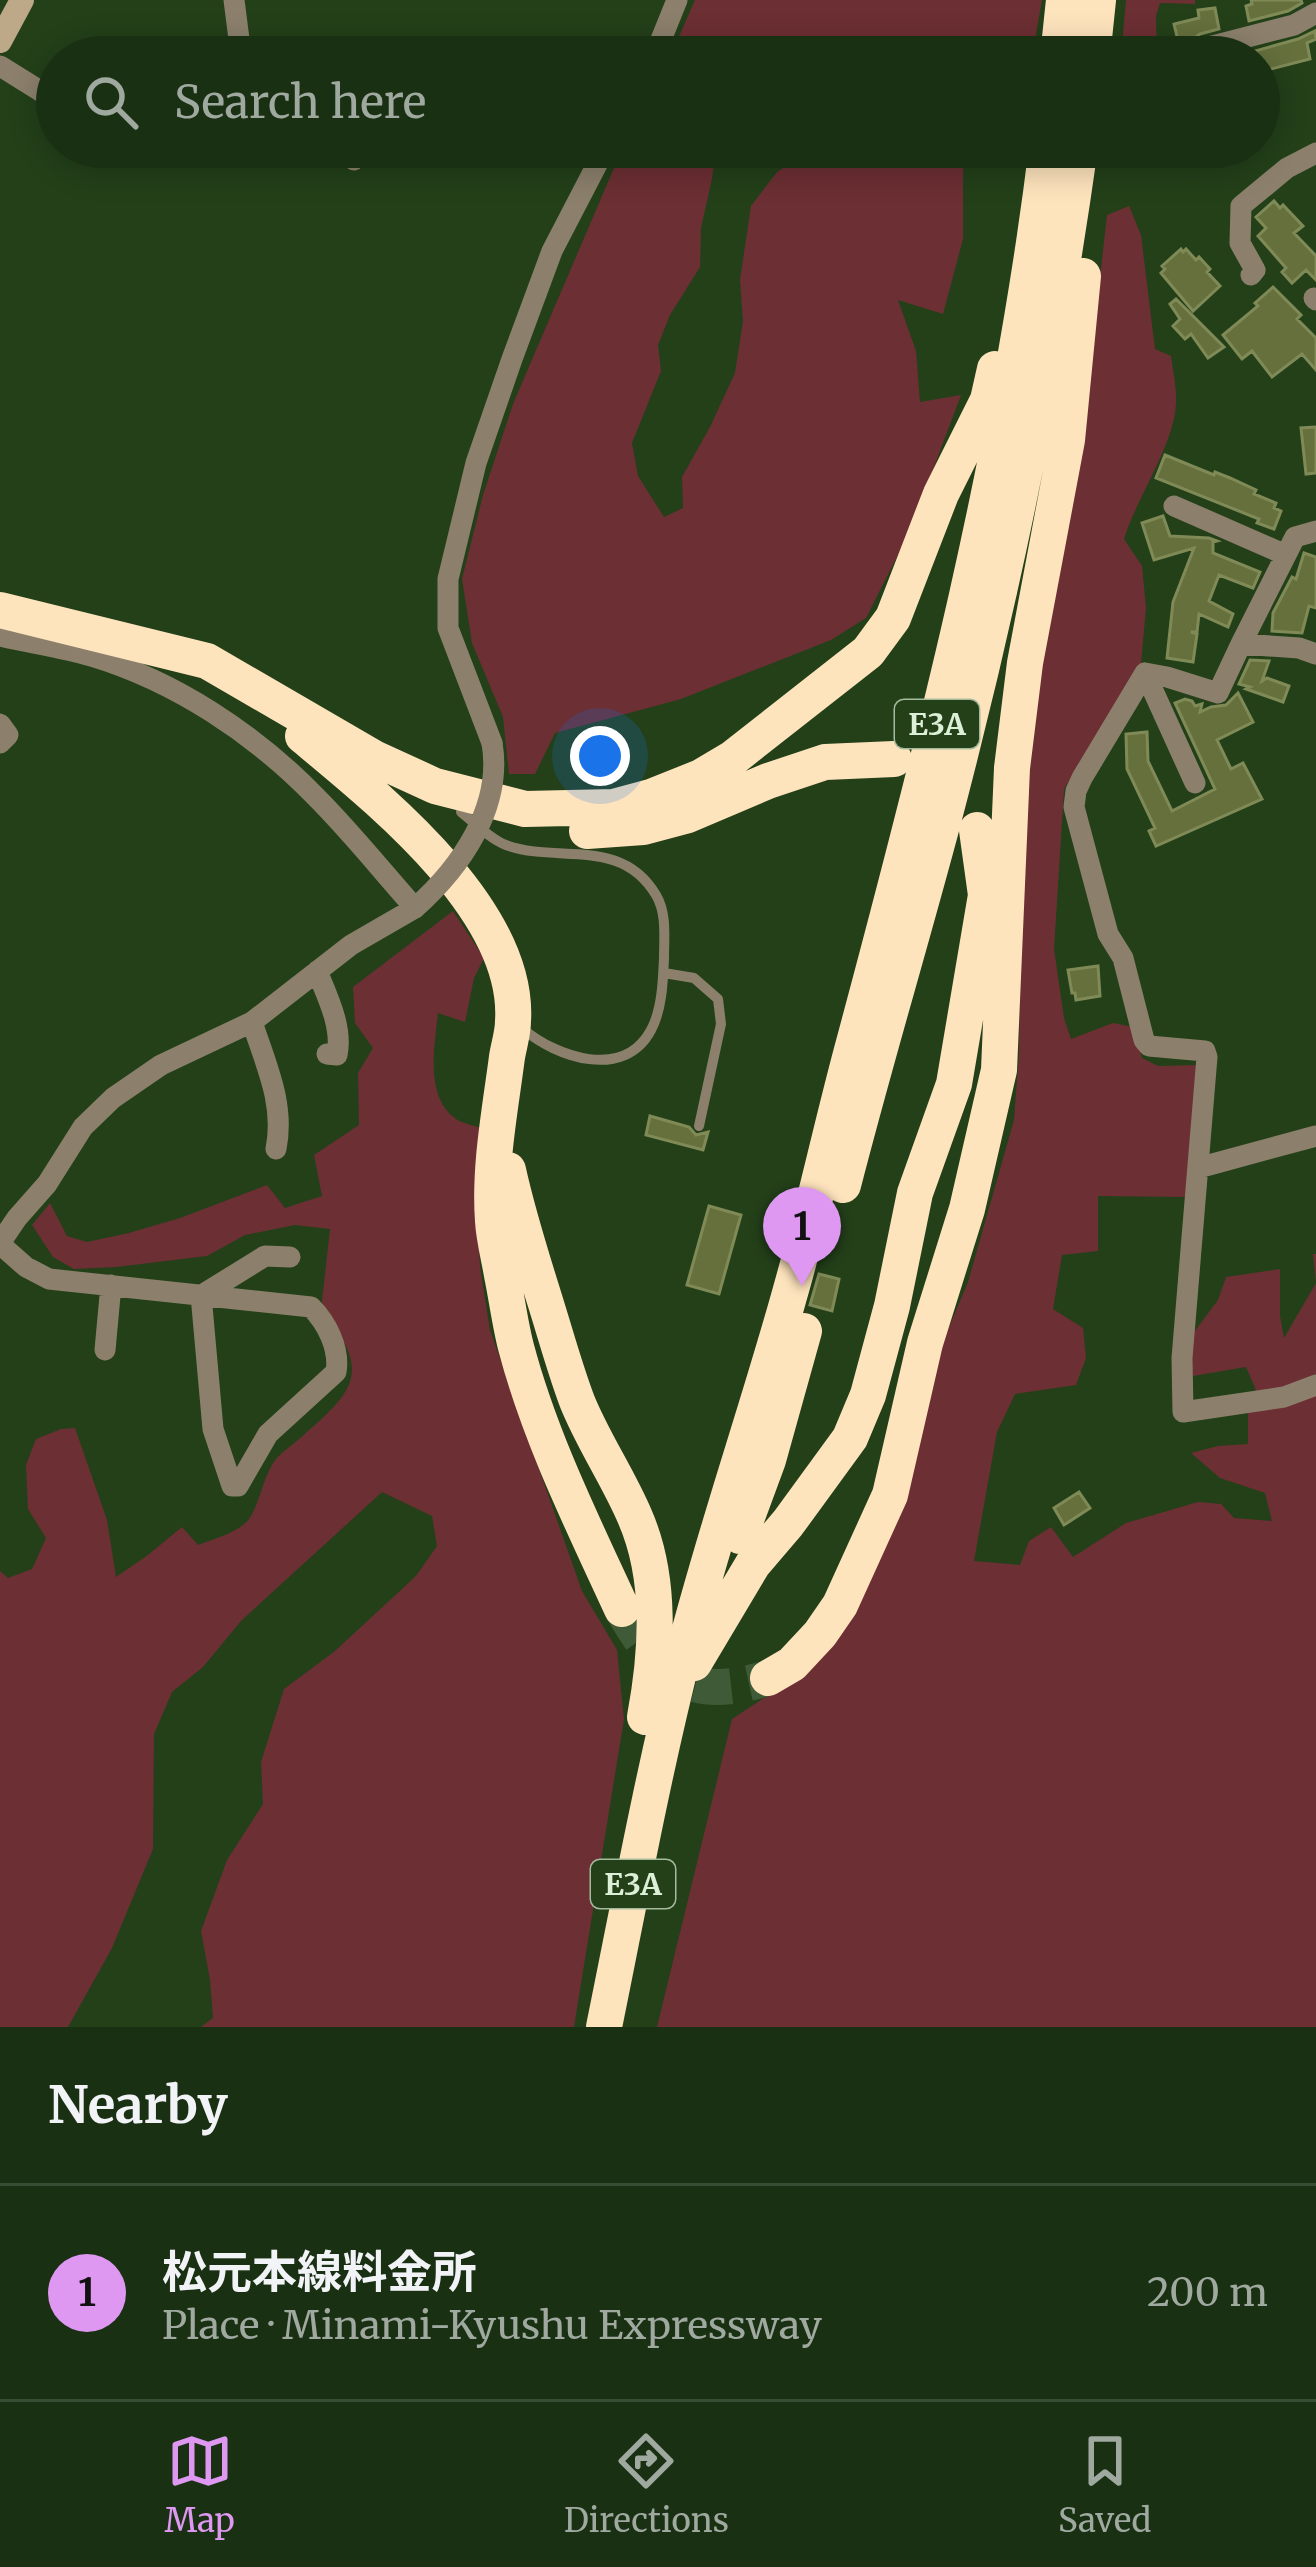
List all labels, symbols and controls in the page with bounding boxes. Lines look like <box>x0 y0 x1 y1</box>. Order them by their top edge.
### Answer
search box <box>36 36 1280 168</box>
icon: search <box>78 69 144 135</box>
text: Search here <box>174 74 426 130</box>
road number: E3A <box>895 700 979 748</box>
your location <box>570 726 630 786</box>
pin: 1 <box>763 1187 841 1286</box>
road number: E3A <box>591 1860 675 1908</box>
text: Nearby <box>48 2073 228 2137</box>
text: 松元本線料金所 <box>162 2244 477 2300</box>
text: 1 <box>78 2268 96 2317</box>
text: 200 m <box>1147 2268 1268 2317</box>
text: Place · Minami-Kyushu Expressway <box>162 2301 822 2350</box>
tab: Map <box>165 2428 235 2541</box>
tab: Directions <box>564 2428 729 2541</box>
tab: Saved <box>1058 2428 1151 2541</box>

